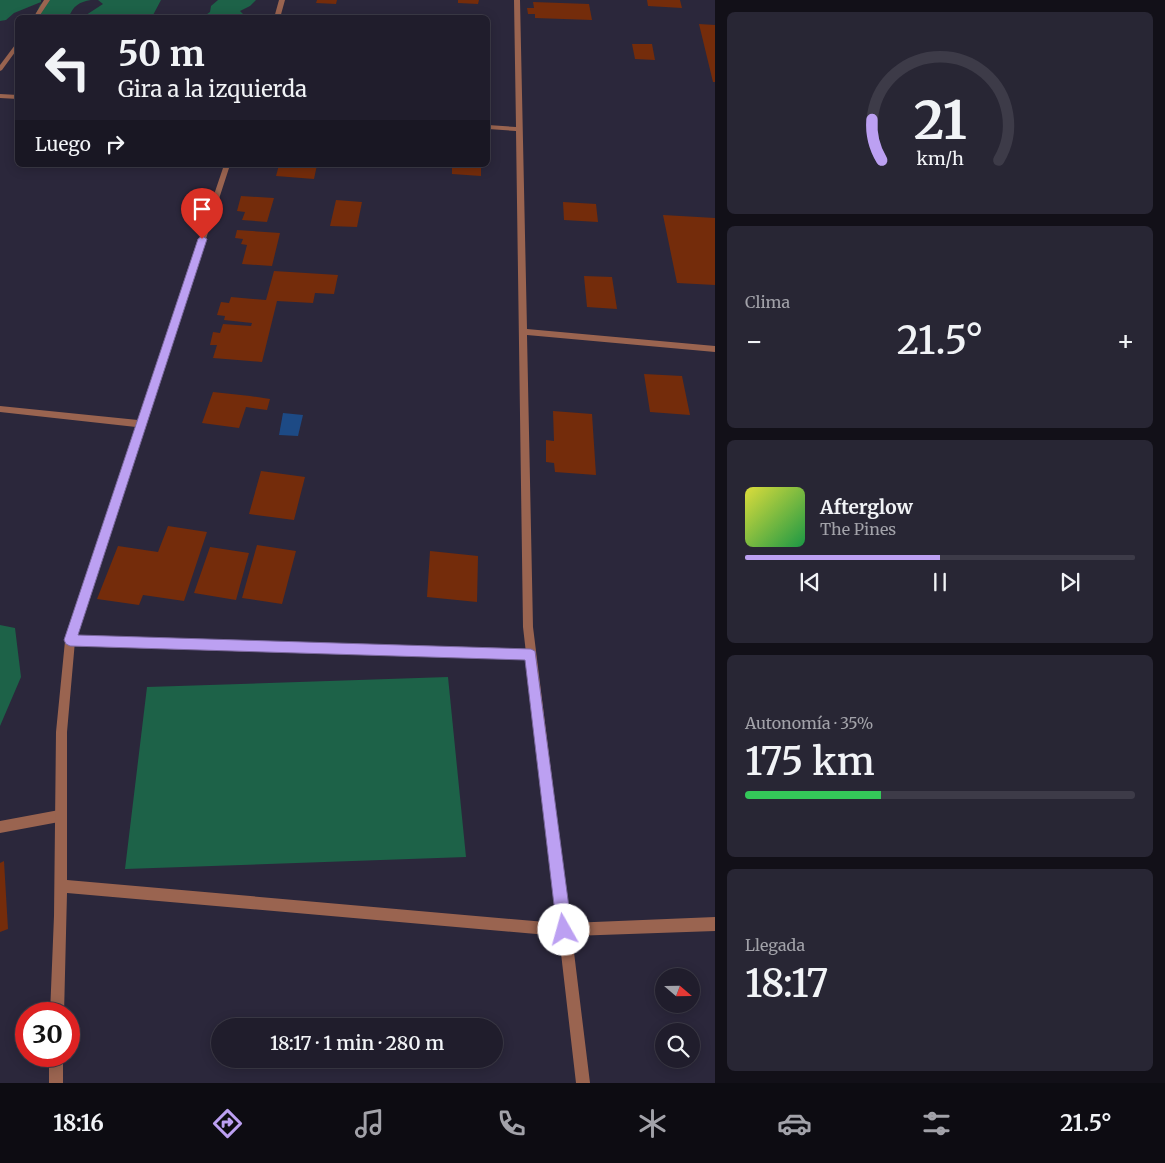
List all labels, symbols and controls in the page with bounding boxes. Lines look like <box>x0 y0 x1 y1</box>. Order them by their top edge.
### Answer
text: 50 m <box>118 32 205 76</box>
icon: left <box>35 35 100 100</box>
text: Gira a la izquierda <box>118 75 307 103</box>
text: 21 <box>913 88 967 153</box>
icon: right <box>101 130 129 158</box>
text: Luego <box>35 132 91 156</box>
text: km/h <box>916 147 964 170</box>
pin <box>181 188 223 239</box>
icon: arrive <box>188 195 216 223</box>
text: Clima <box>745 292 790 312</box>
text: 21.5° <box>897 317 983 364</box>
text: − <box>745 323 764 359</box>
text: + <box>1116 323 1135 359</box>
text: Afterglow <box>820 495 913 519</box>
text: The Pines <box>820 519 896 539</box>
icon: previous <box>796 568 824 596</box>
icon: pause <box>926 568 954 596</box>
icon: next <box>1056 568 1084 596</box>
text: Autonomía · 35% <box>745 713 873 733</box>
text: 175 km <box>745 738 875 785</box>
position arrow <box>537 903 589 955</box>
text: Llegada <box>745 935 805 955</box>
text: 18:17 <box>745 960 828 1007</box>
north arrow <box>655 968 700 1012</box>
map controls <box>655 968 700 1068</box>
speed limit sign: 30 <box>15 1002 80 1067</box>
button: search <box>655 1023 700 1068</box>
text: 18:17 · 1 min · 280 m <box>270 1031 444 1055</box>
icon: directions <box>210 1106 245 1141</box>
icon: music <box>352 1106 387 1141</box>
icon: phone <box>494 1106 529 1141</box>
icon: climate <box>635 1106 670 1141</box>
icon: car <box>777 1106 812 1141</box>
icon: filters <box>919 1106 954 1141</box>
text: 18:16 <box>53 1109 104 1137</box>
text: 21.5° <box>1060 1109 1112 1137</box>

